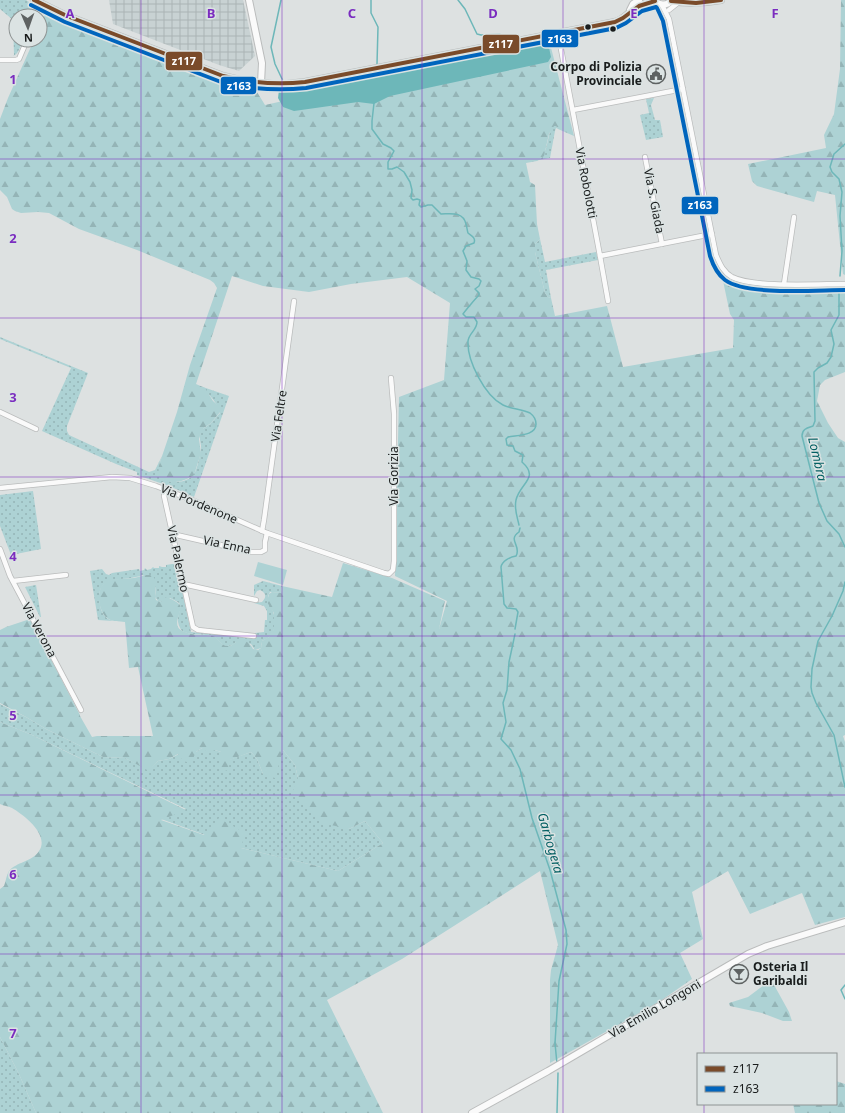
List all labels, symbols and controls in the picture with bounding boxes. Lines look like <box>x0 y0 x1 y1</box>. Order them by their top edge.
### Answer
text: A <box>66 4 75 22</box>
text: B <box>207 4 215 22</box>
text: C <box>348 4 356 22</box>
text: D <box>488 4 498 22</box>
text: E <box>630 4 638 22</box>
text: F <box>771 4 779 22</box>
north arrow <box>8 8 48 48</box>
unlabelled marker <box>583 22 593 32</box>
unlabelled marker <box>608 24 618 34</box>
line badge: z163 <box>541 29 579 48</box>
text: N <box>24 31 33 46</box>
text: z163 <box>548 31 572 46</box>
line badge: z117 <box>482 34 520 54</box>
text: z117 <box>489 36 513 51</box>
line badge: z117 <box>165 51 203 71</box>
text: z117 <box>172 53 196 68</box>
place label: Corpo di Polizia Provinciale <box>550 58 642 89</box>
public building icon: Corpo di Polizia Provinciale <box>645 63 667 85</box>
text: 1 <box>9 70 17 88</box>
line badge: z163 <box>220 76 257 95</box>
text: z163 <box>227 78 251 93</box>
street label: Via Robolotti <box>571 146 602 220</box>
street label: Via S. Giada <box>640 167 669 235</box>
line badge: z163 <box>681 196 719 215</box>
text: z163 <box>688 197 712 212</box>
text: 2 <box>9 229 17 247</box>
text: 3 <box>9 388 17 406</box>
street label: Via Feltre <box>266 389 291 443</box>
water label: Lombra <box>804 435 832 483</box>
street label: Via Gorizia <box>385 446 402 506</box>
street label: Via Pordenone <box>158 480 241 528</box>
street label: Via Palermo <box>163 524 194 594</box>
street label: Via Enna <box>202 531 253 558</box>
text: 4 <box>9 547 17 565</box>
street label: Via Verona <box>18 599 61 660</box>
text: 5 <box>9 706 17 724</box>
water label: Garbogera <box>534 810 568 876</box>
text: 6 <box>9 865 17 883</box>
place label: Osteria Il Garibaldi <box>753 958 808 989</box>
bar icon: Osteria Il Garibaldi <box>728 963 750 985</box>
street label: Via Emilio Longoni <box>606 975 704 1042</box>
text: 7 <box>9 1024 17 1042</box>
legend <box>697 1053 837 1105</box>
text: z117 <box>733 1060 759 1077</box>
text: z163 <box>733 1080 759 1097</box>

